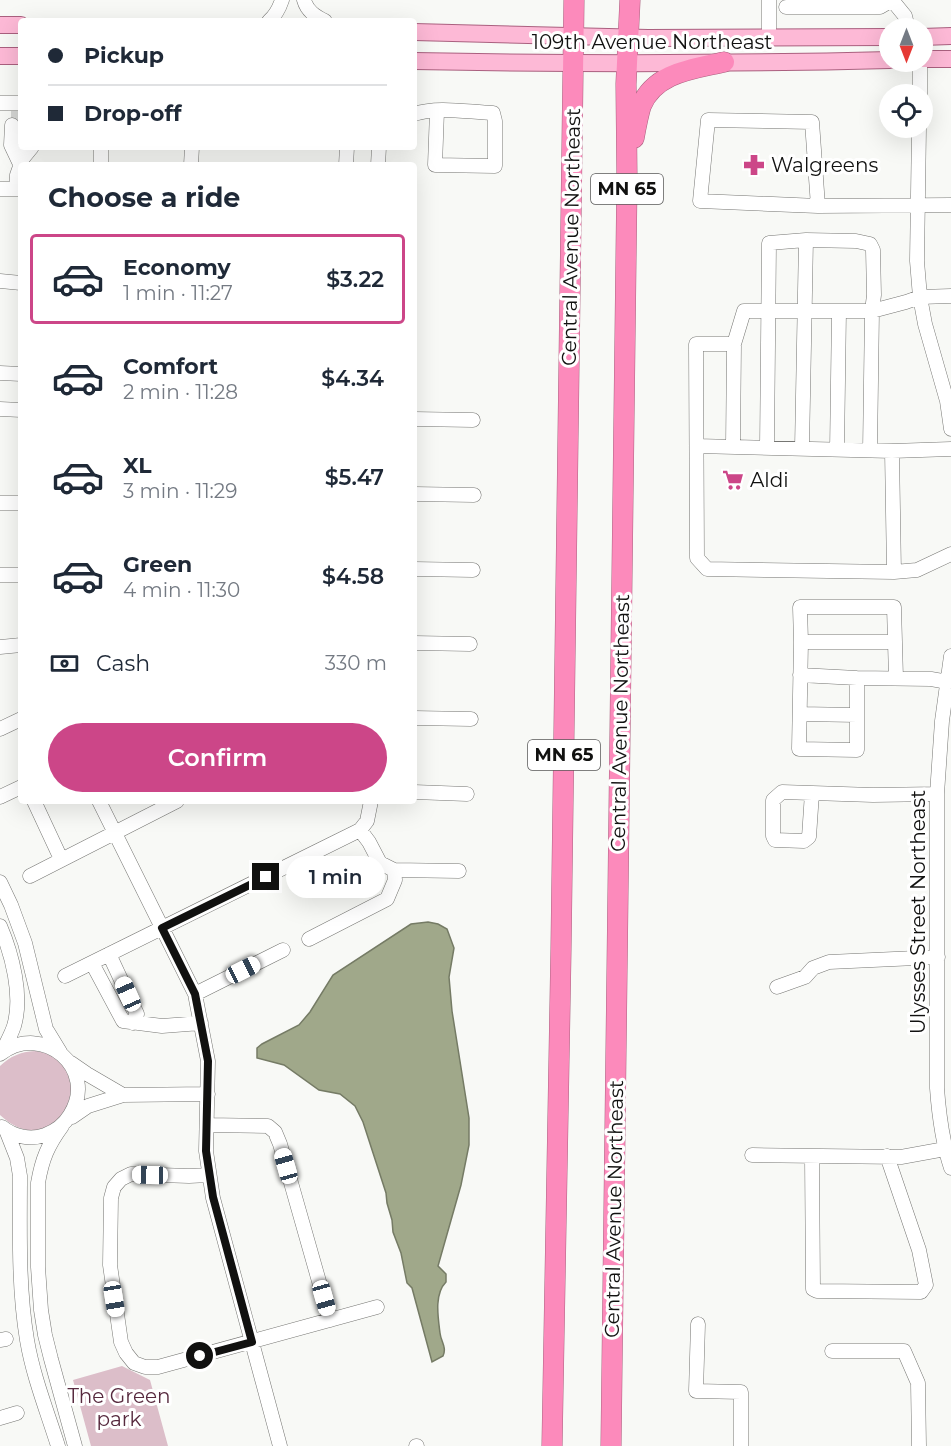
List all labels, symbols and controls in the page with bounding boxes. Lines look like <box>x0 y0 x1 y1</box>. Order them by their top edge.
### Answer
north arrow <box>879 18 933 72</box>
map controls <box>879 18 933 138</box>
street label: 109th Avenue Northeast <box>532 30 772 54</box>
text: Pickup <box>84 42 164 69</box>
button: locate <box>879 84 933 138</box>
text: Drop-off <box>84 100 182 127</box>
street label: Central Avenue Northeast <box>557 108 585 366</box>
pharmacy icon: Walgreens <box>742 153 766 177</box>
place label: Walgreens <box>771 153 878 177</box>
road number: MN 65 <box>591 174 663 204</box>
text: Choose a ride <box>48 181 240 214</box>
icon: car <box>51 252 105 306</box>
text: Economy <box>123 254 231 281</box>
text: $3.22 <box>326 266 384 293</box>
text: 1 min · 11:27 <box>123 281 233 305</box>
icon: car <box>51 351 105 405</box>
text: Comfort <box>123 353 218 380</box>
text: $4.34 <box>321 365 384 392</box>
text: 2 min · 11:28 <box>123 380 238 404</box>
icon: car <box>51 450 105 504</box>
text: XL <box>123 452 152 479</box>
text: $5.47 <box>325 464 384 491</box>
supermarket icon: Aldi <box>721 468 745 492</box>
place label: Aldi <box>750 468 789 492</box>
text: 3 min · 11:29 <box>123 479 237 503</box>
icon: car <box>51 549 105 603</box>
text: Green <box>123 551 192 578</box>
text: $4.58 <box>322 563 384 590</box>
text: 4 min · 11:30 <box>123 578 240 602</box>
street label: Central Avenue Northeast <box>606 594 634 852</box>
icon: cash <box>48 647 81 680</box>
text: Cash <box>96 650 150 677</box>
text: 330 m <box>325 651 387 675</box>
button: Confirm <box>48 723 387 792</box>
road number: MN 65 <box>528 740 600 770</box>
street label: Ulysses Street Northeast <box>906 790 930 1034</box>
callout: 1 min <box>287 856 386 898</box>
route end <box>252 863 279 890</box>
text: 1 min <box>309 865 362 889</box>
car <box>223 954 263 986</box>
car <box>112 974 144 1014</box>
street label: Central Avenue Northeast <box>600 1080 628 1338</box>
car <box>272 1146 300 1186</box>
car <box>132 1166 168 1184</box>
car <box>310 1278 338 1318</box>
car <box>102 1280 126 1318</box>
route start <box>186 1342 213 1369</box>
park label: The Green park <box>67 1384 171 1431</box>

